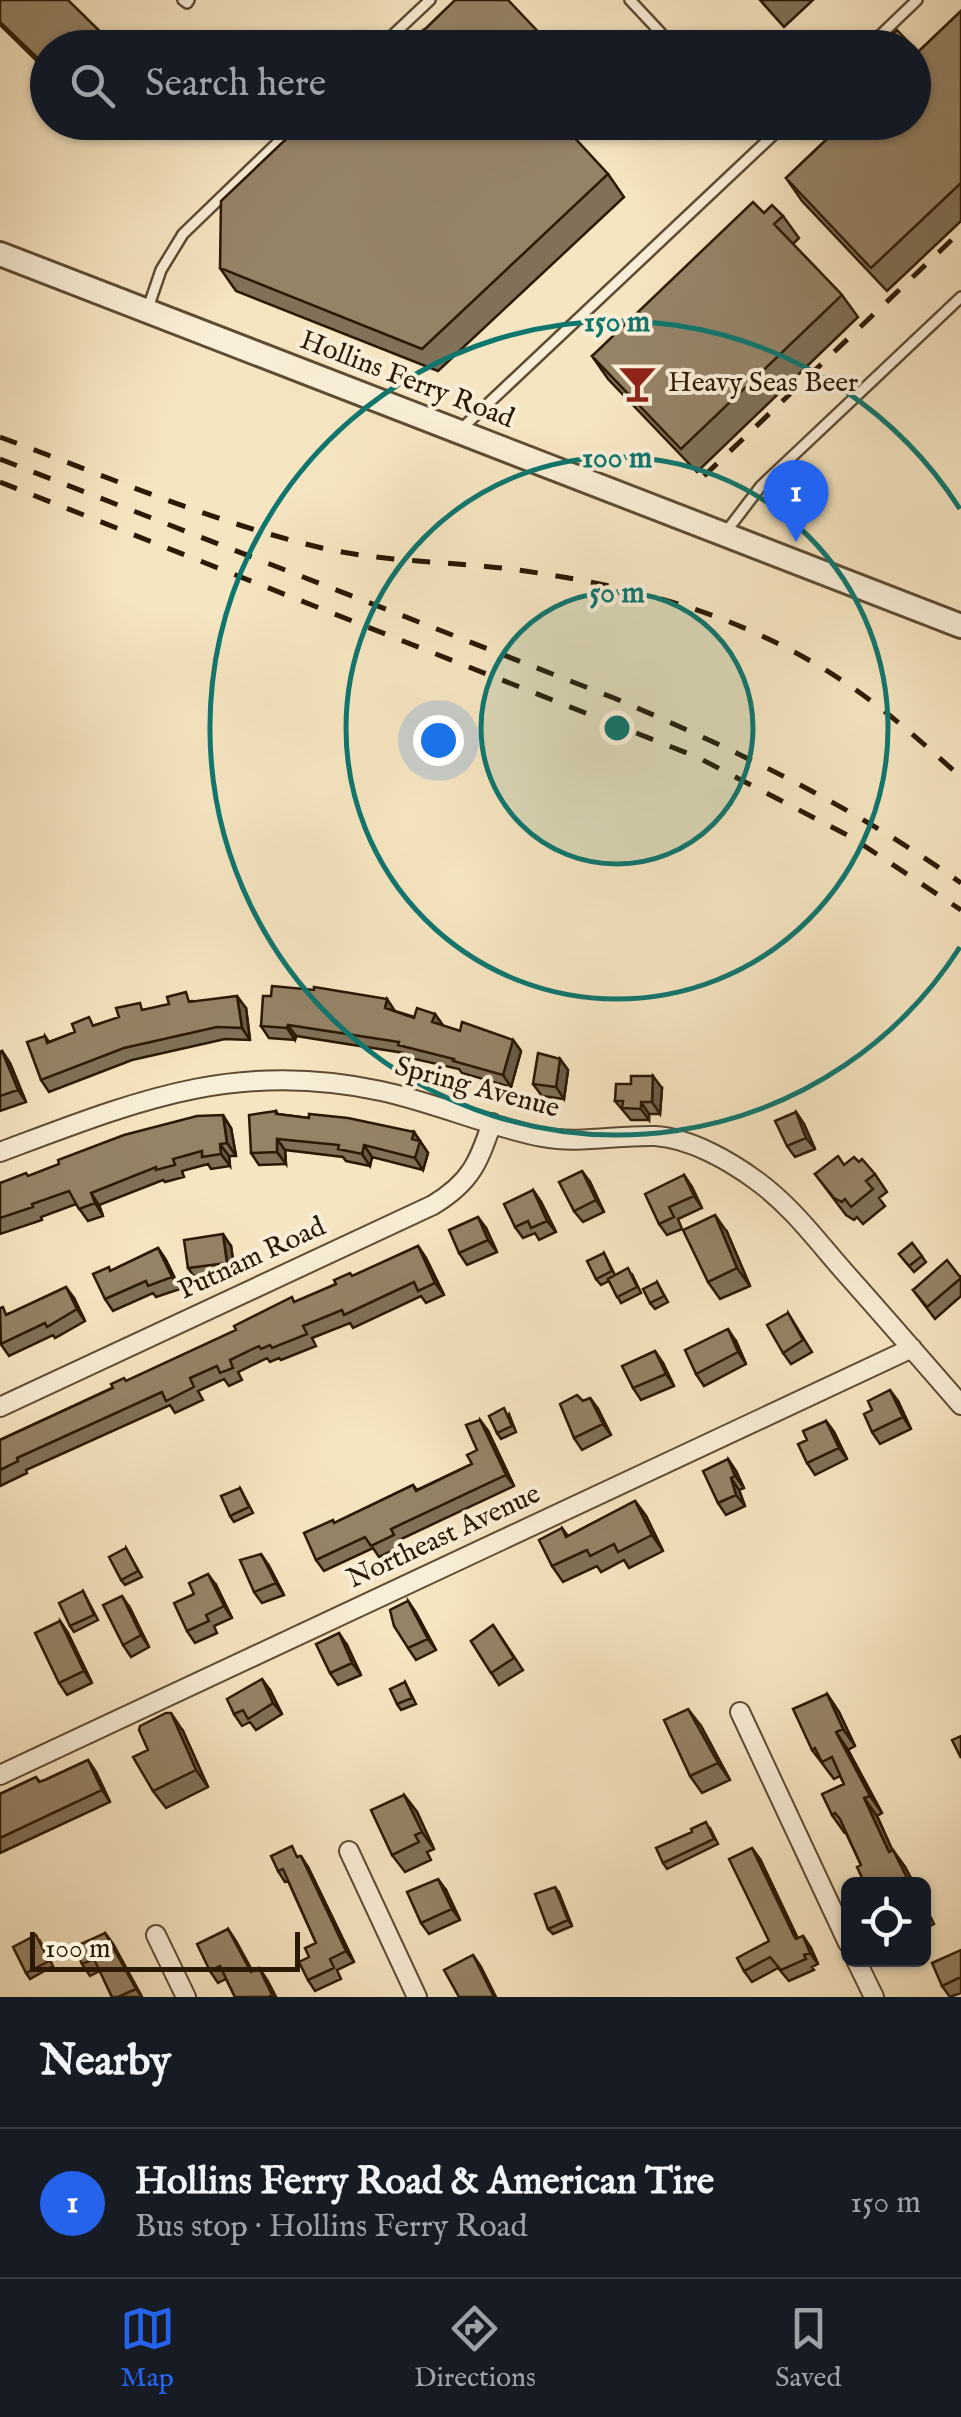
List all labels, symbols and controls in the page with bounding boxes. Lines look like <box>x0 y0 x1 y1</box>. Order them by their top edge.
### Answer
search box <box>30 30 931 140</box>
icon: search <box>65 58 120 113</box>
text: Search here <box>145 61 326 109</box>
text: 150 m <box>584 304 650 342</box>
street label: Hollins Ferry Road <box>295 323 519 437</box>
bar icon: Heavy Seas Beer <box>617 362 659 404</box>
place label: Heavy Seas Beer <box>668 366 858 401</box>
text: 100 m <box>582 440 652 478</box>
pin: 1 <box>764 460 828 542</box>
text: 50 m <box>589 575 645 613</box>
centre of rings <box>599 710 635 746</box>
your location <box>413 715 464 766</box>
street label: Spring Avenue <box>391 1049 563 1127</box>
street label: Putnam Road <box>173 1210 331 1308</box>
street label: Northeast Avenue <box>342 1477 546 1597</box>
map controls <box>841 1877 931 1967</box>
button: locate <box>841 1877 931 1967</box>
scale bar <box>30 1927 300 1972</box>
text: 100 m <box>45 1932 111 1967</box>
text: Nearby <box>40 2036 171 2089</box>
text: Hollins Ferry Road & American Tire <box>135 2159 714 2207</box>
text: 1 <box>67 2183 78 2224</box>
text: 150 m <box>850 2183 921 2224</box>
text: Bus stop · Hollins Ferry Road <box>135 2207 528 2248</box>
tab: Map <box>120 2301 175 2396</box>
tab: Directions <box>414 2301 536 2396</box>
tab: Saved <box>775 2301 841 2396</box>

